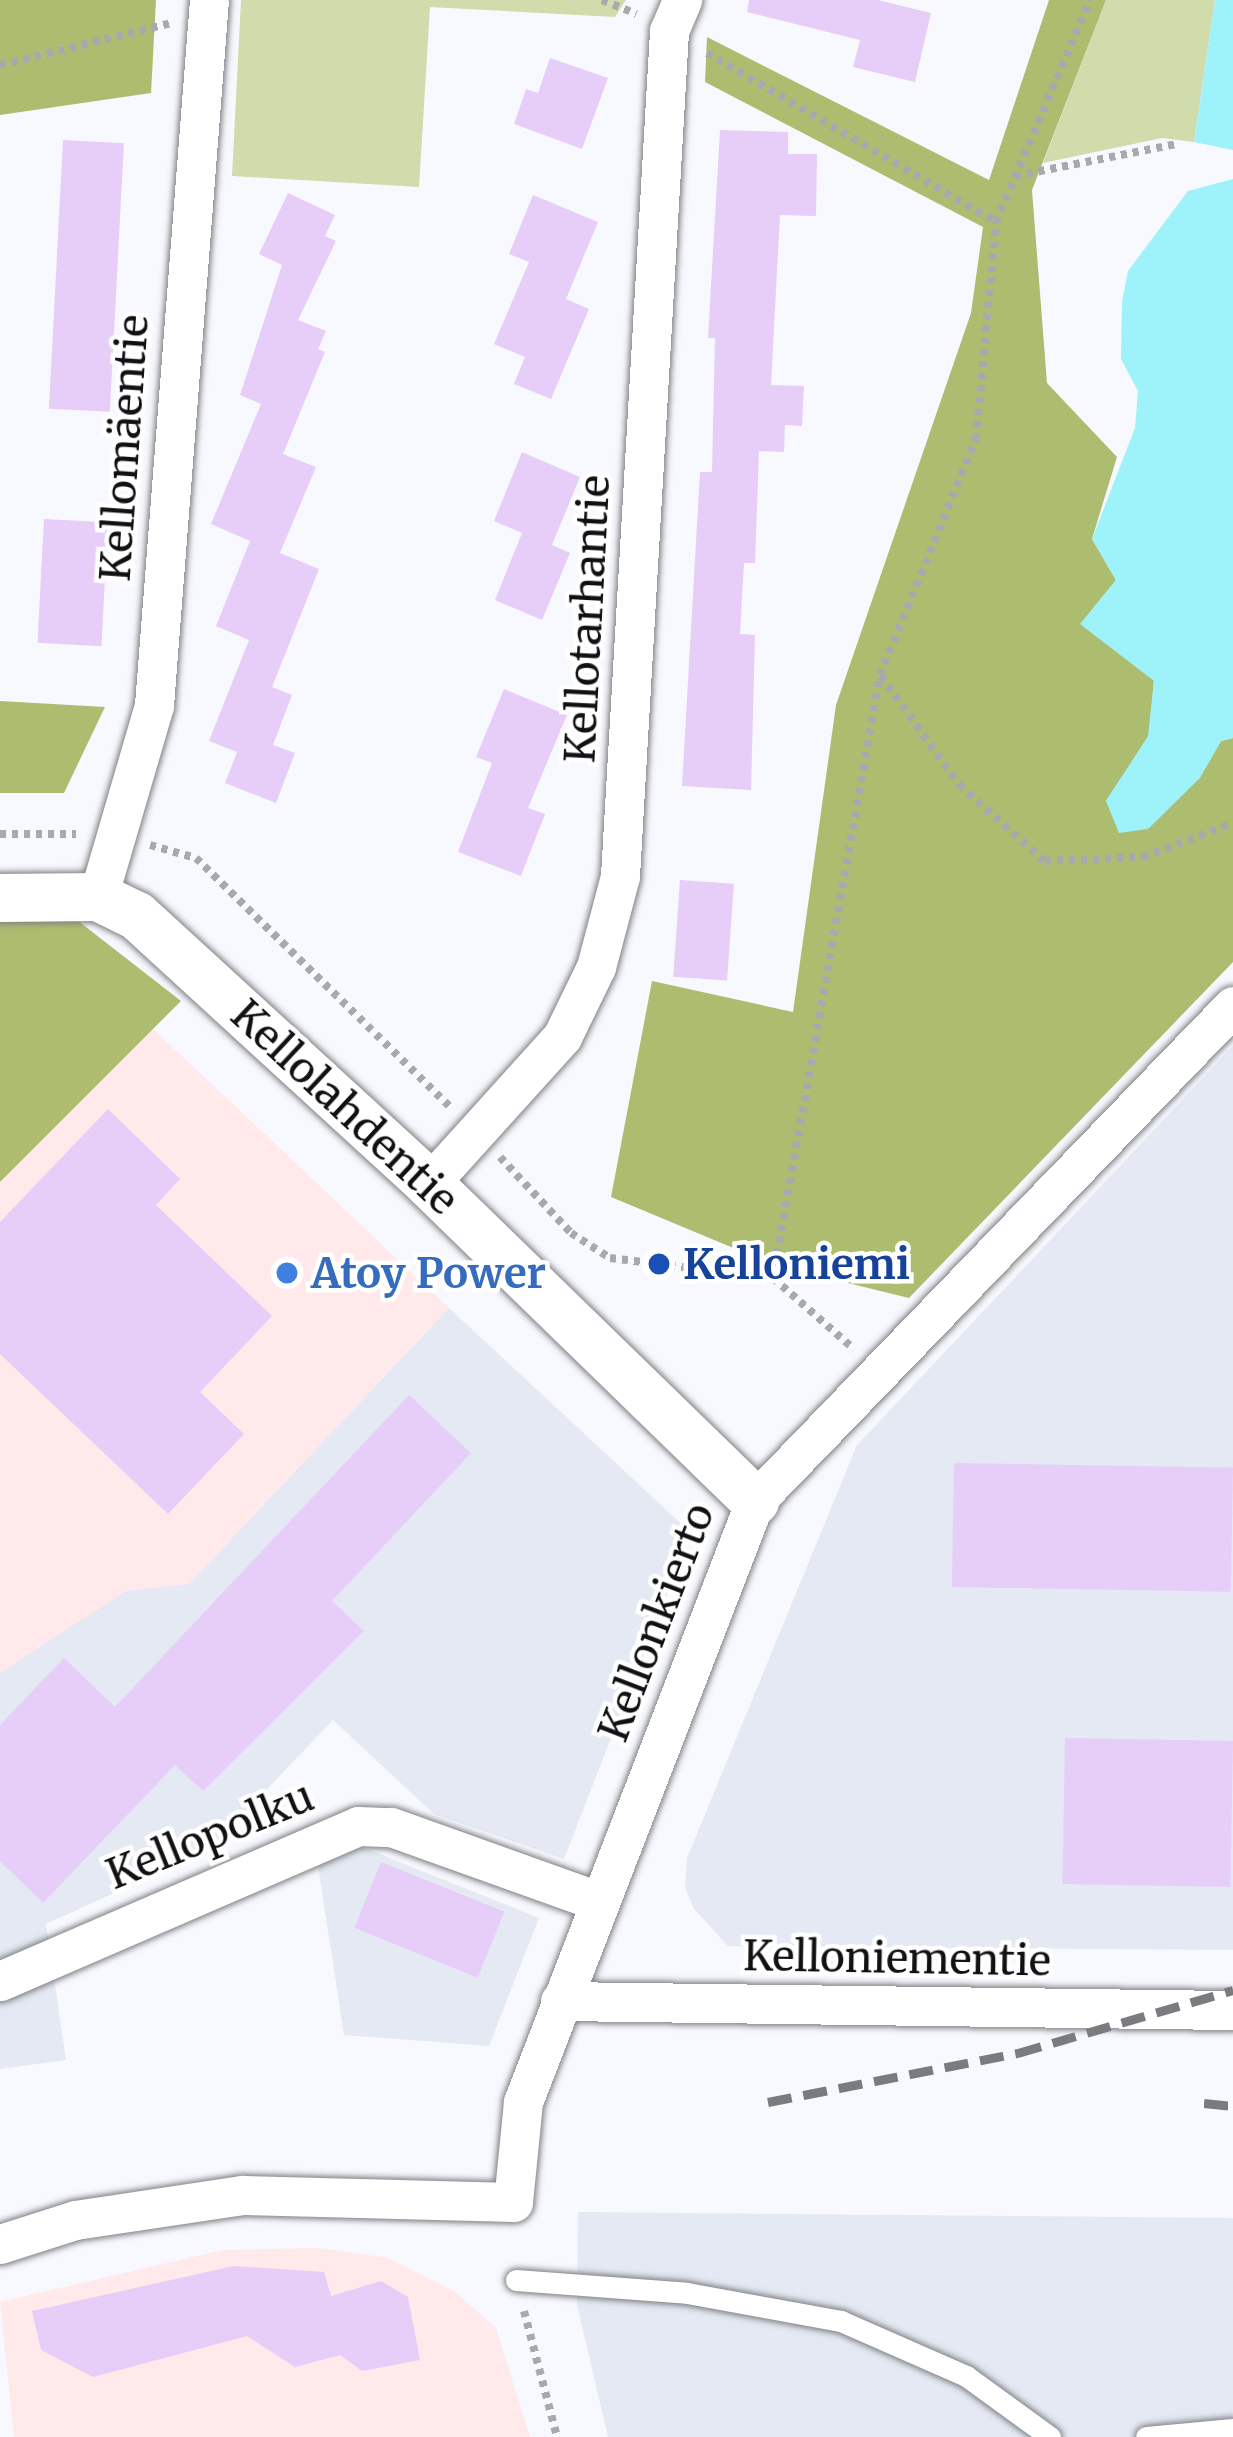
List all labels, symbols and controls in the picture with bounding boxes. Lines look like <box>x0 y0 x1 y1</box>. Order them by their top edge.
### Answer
street label: Kellomäentie <box>90 313 158 583</box>
street label: Kellotarhantie <box>554 474 620 764</box>
street label: Kellolahdentie <box>221 989 469 1225</box>
place label: Kelloniemi <box>683 1239 910 1289</box>
place label: Atoy Power <box>311 1248 546 1298</box>
marker: Kelloniemi <box>646 1251 672 1277</box>
marker: Atoy Power <box>274 1260 300 1286</box>
street label: Kellonkierto <box>588 1496 724 1748</box>
street label: Kellopolku <box>99 1771 321 1899</box>
street label: Kelloniementie <box>743 1930 1051 1986</box>

